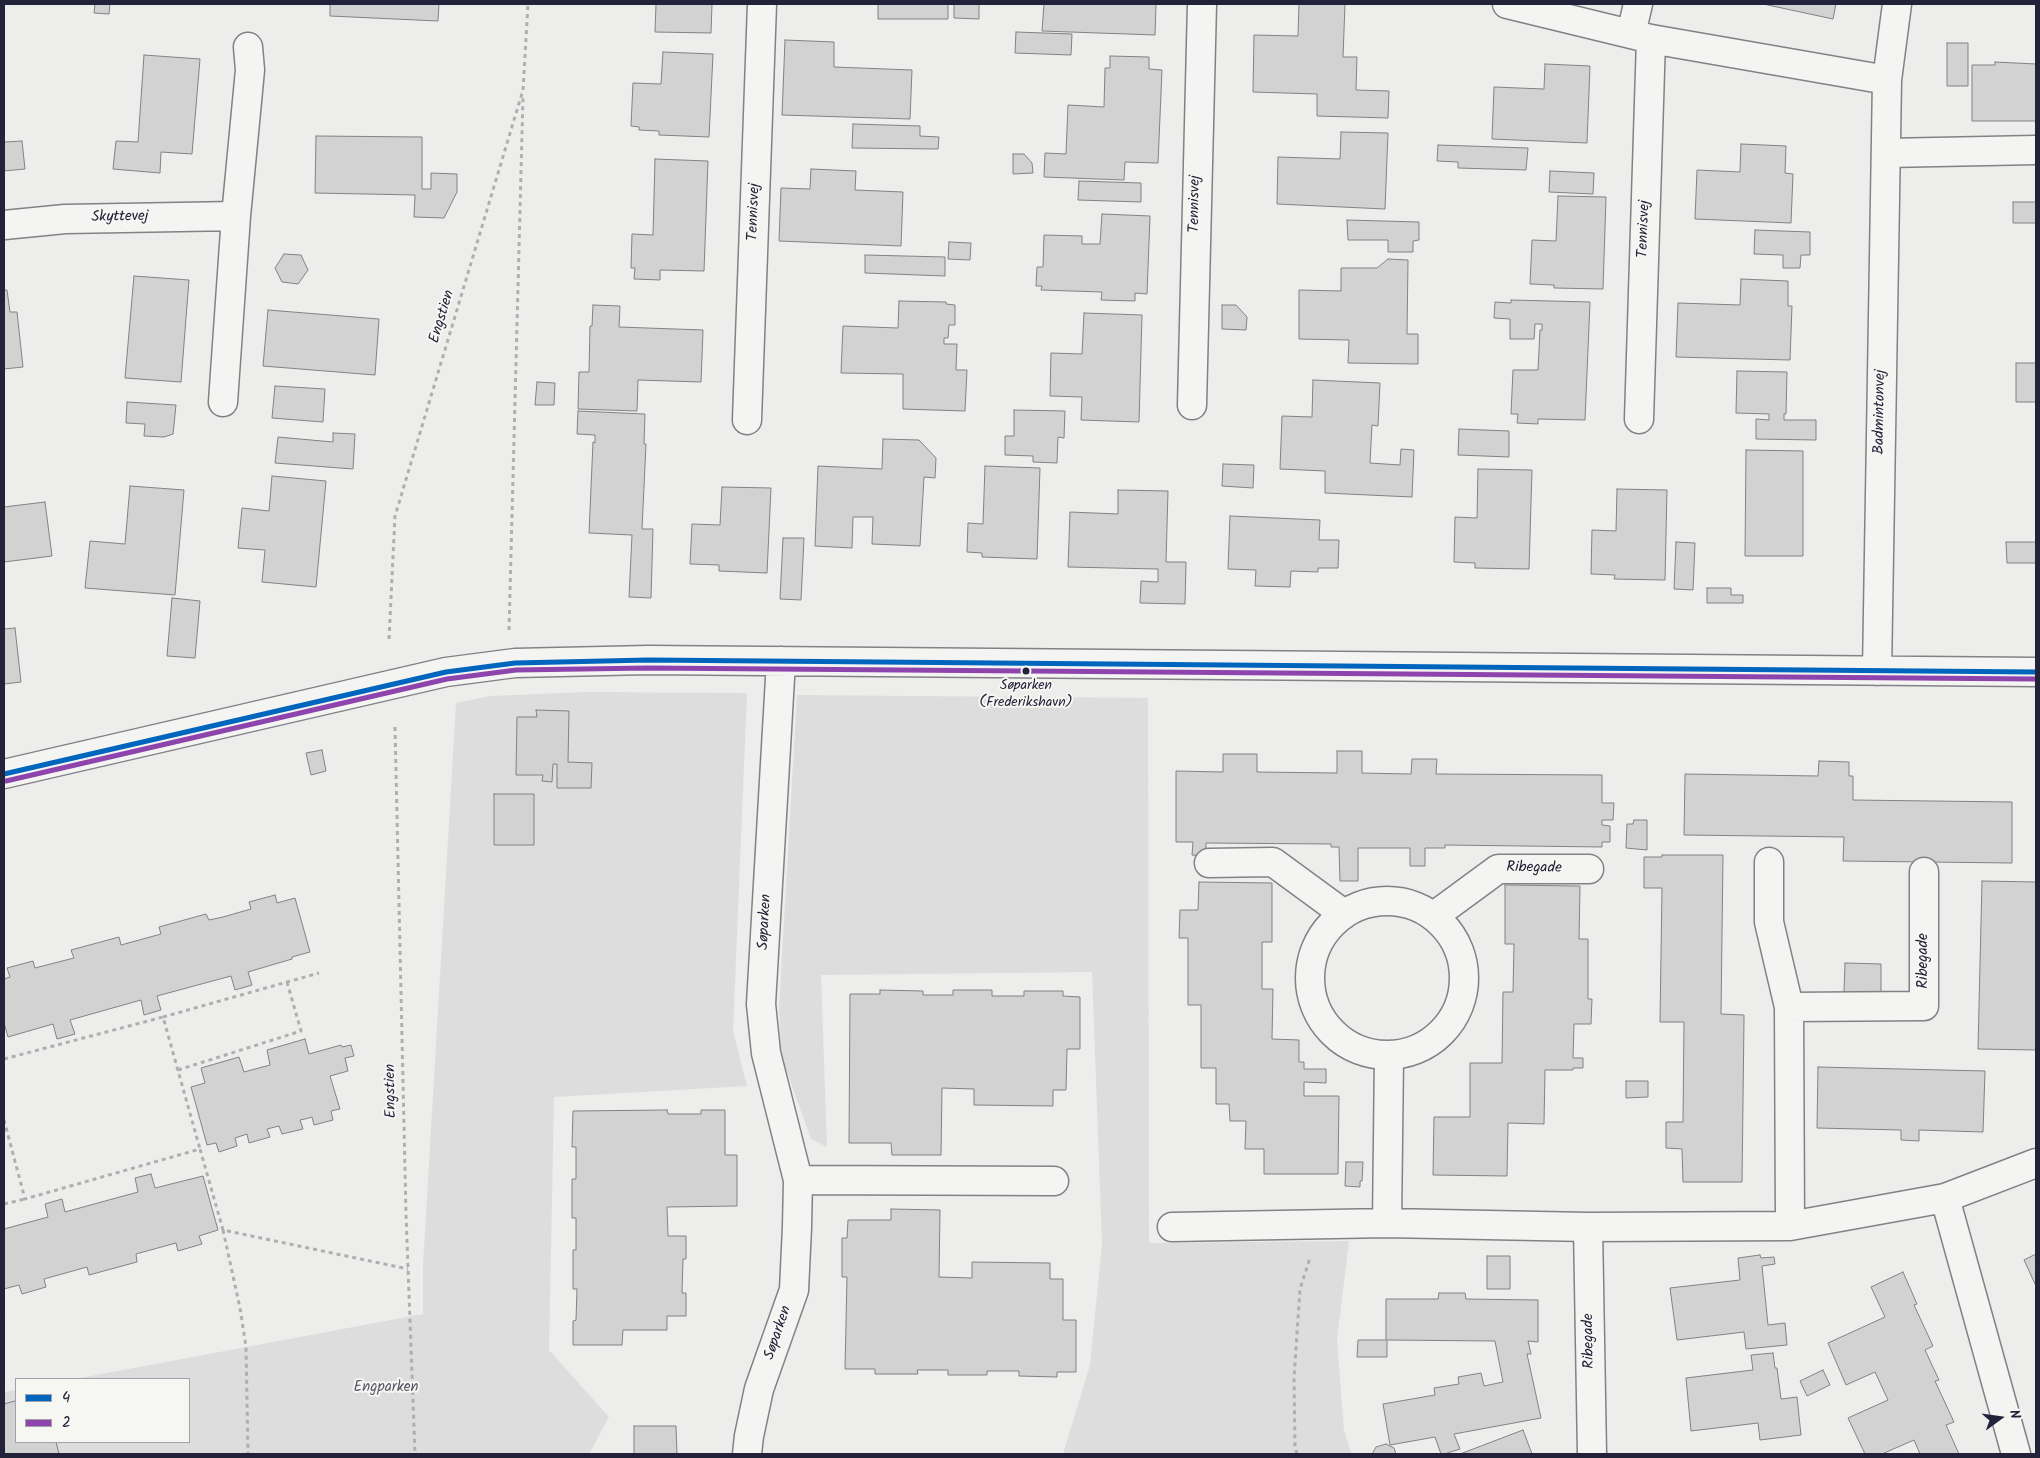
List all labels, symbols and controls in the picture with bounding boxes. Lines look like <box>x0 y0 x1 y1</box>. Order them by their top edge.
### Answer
street label: Tennisvej <box>1186 175 1206 233</box>
street label: Tennisvej <box>745 183 765 241</box>
street label: Tennisvej <box>1635 200 1655 258</box>
street label: Skyttevej <box>91 209 149 227</box>
street label: Engstien <box>426 288 460 346</box>
street label: Badmintonvej <box>1871 369 1891 455</box>
marker: Søparken (Frederikshavn) <box>1021 666 1031 676</box>
place label: Søparken (Frederikshavn) <box>979 679 1073 712</box>
street label: Ribegade <box>1506 860 1562 878</box>
street label: Søparken <box>756 894 776 950</box>
street label: Ribegade <box>1915 933 1933 989</box>
street label: Engstien <box>383 1064 401 1118</box>
street label: Søparken <box>761 1304 797 1362</box>
street label: Ribegade <box>1581 1313 1599 1369</box>
legend <box>15 1378 190 1443</box>
park label: Engparken <box>354 1379 418 1397</box>
text: 4 <box>62 1386 70 1410</box>
north arrow <box>1975 1393 2025 1443</box>
text: N <box>2003 1407 2026 1421</box>
text: 2 <box>62 1411 71 1435</box>

